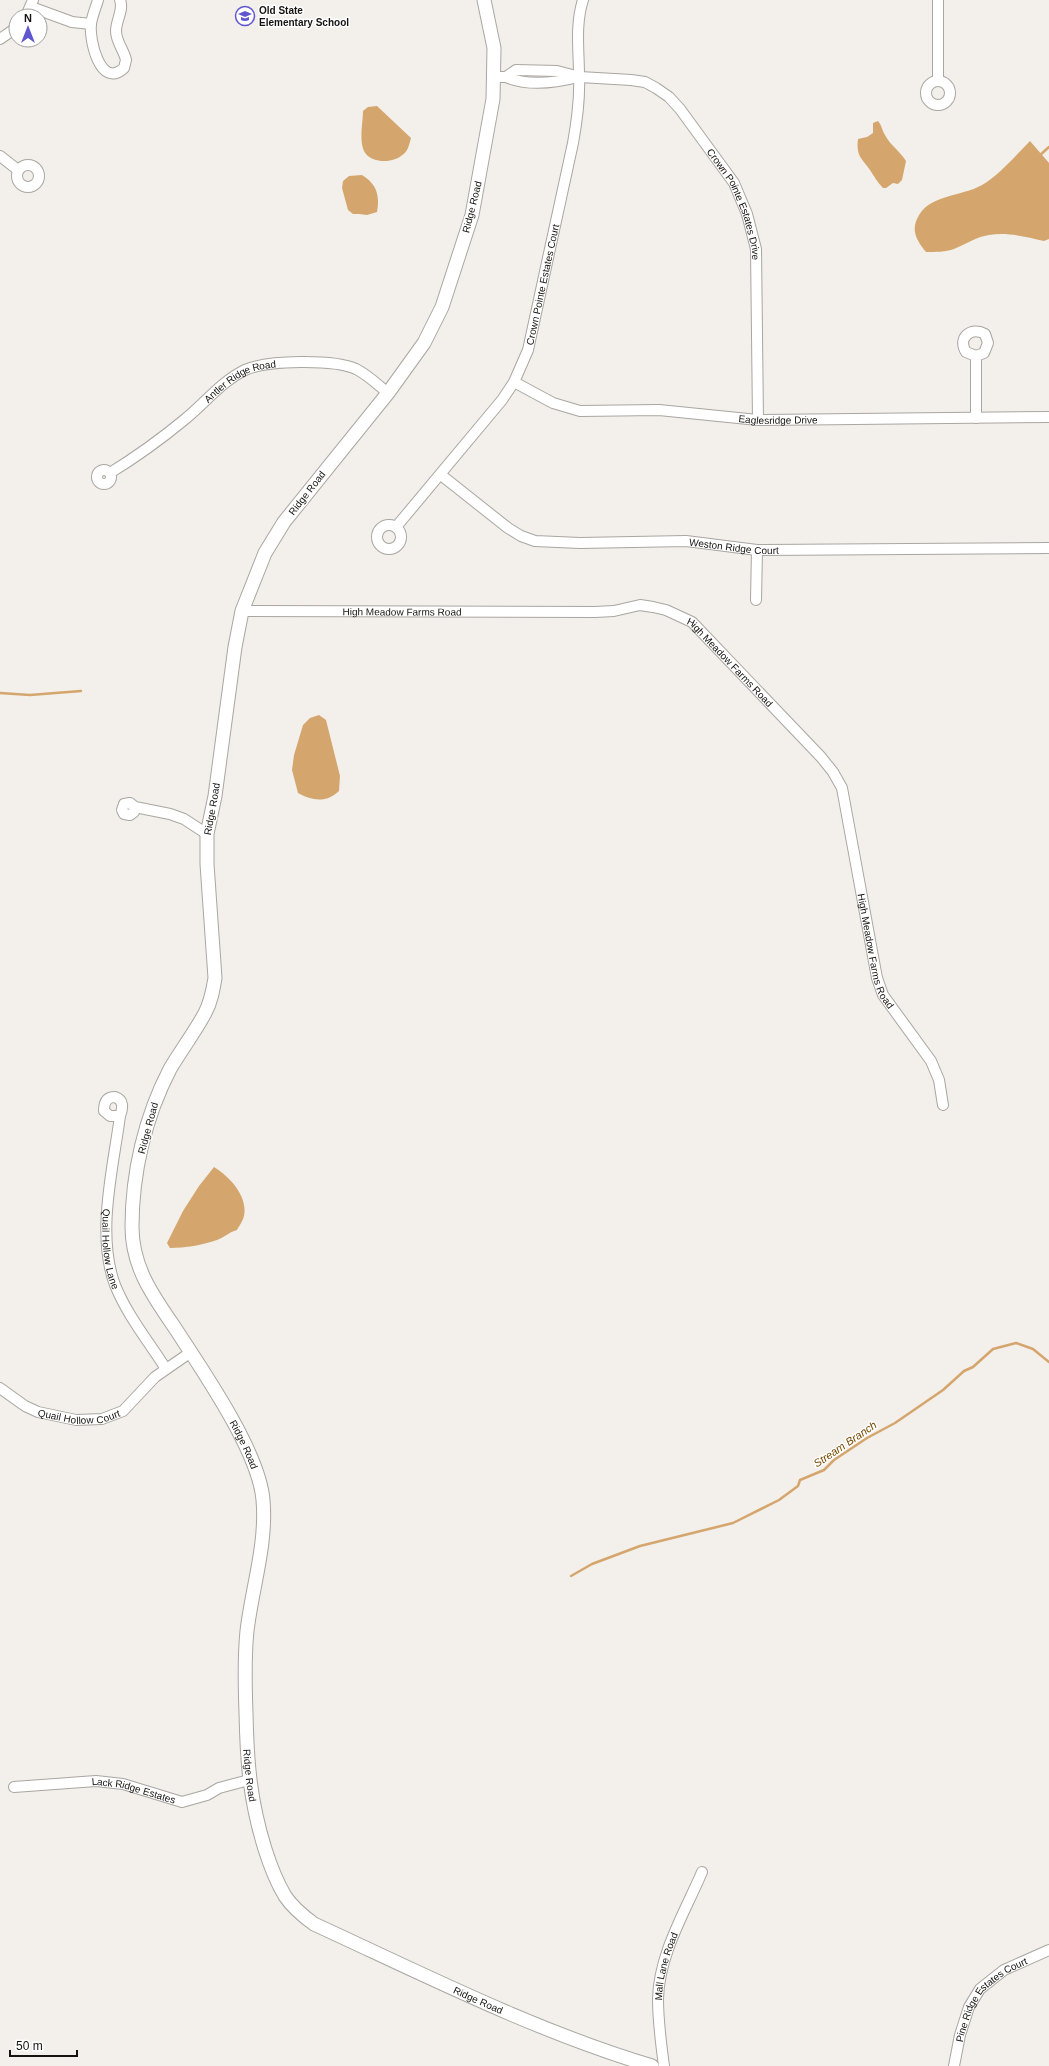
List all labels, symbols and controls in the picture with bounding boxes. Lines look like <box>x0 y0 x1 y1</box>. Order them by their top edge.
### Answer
school or university icon: Old State Elementary School <box>234 5 256 27</box>
place label: Old State Elementary School <box>259 5 349 28</box>
north arrow <box>8 8 48 48</box>
text: N <box>24 12 32 24</box>
street label: Crown Pointe Estates Drive <box>705 146 762 260</box>
street label: Ridge Road <box>460 180 484 234</box>
street label: Crown Pointe Estates Court <box>524 223 561 346</box>
street label: Antler Ridge Road <box>202 358 276 405</box>
street label: Eaglesridge Drive <box>738 413 818 426</box>
street label: Ridge Road <box>286 469 328 517</box>
street label: Weston Ridge Court <box>689 536 779 556</box>
street label: High Meadow Farms Road <box>342 606 462 617</box>
street label: High Meadow Farms Road <box>686 615 775 709</box>
street label: Ridge Road <box>202 782 222 836</box>
street label: High Meadow Farms Road <box>856 893 896 1011</box>
street label: Ridge Road <box>136 1101 160 1155</box>
street label: Quail Hollow Lane <box>101 1208 122 1291</box>
street label: Quail Hollow Court <box>37 1407 122 1426</box>
street label: Ridge Road <box>228 1418 260 1470</box>
water label: Stream Branch <box>811 1419 879 1469</box>
street label: Ridge Road <box>242 1749 259 1802</box>
street label: Lack Ridge Estates <box>91 1775 177 1805</box>
street label: Mall Lane Road <box>652 1931 679 2001</box>
street label: Pine Ridge Estates Court <box>953 1955 1029 2043</box>
street label: Ridge Road <box>452 1984 505 2016</box>
scale bar <box>10 2032 77 2058</box>
text: 50 m <box>16 2039 43 2053</box>

